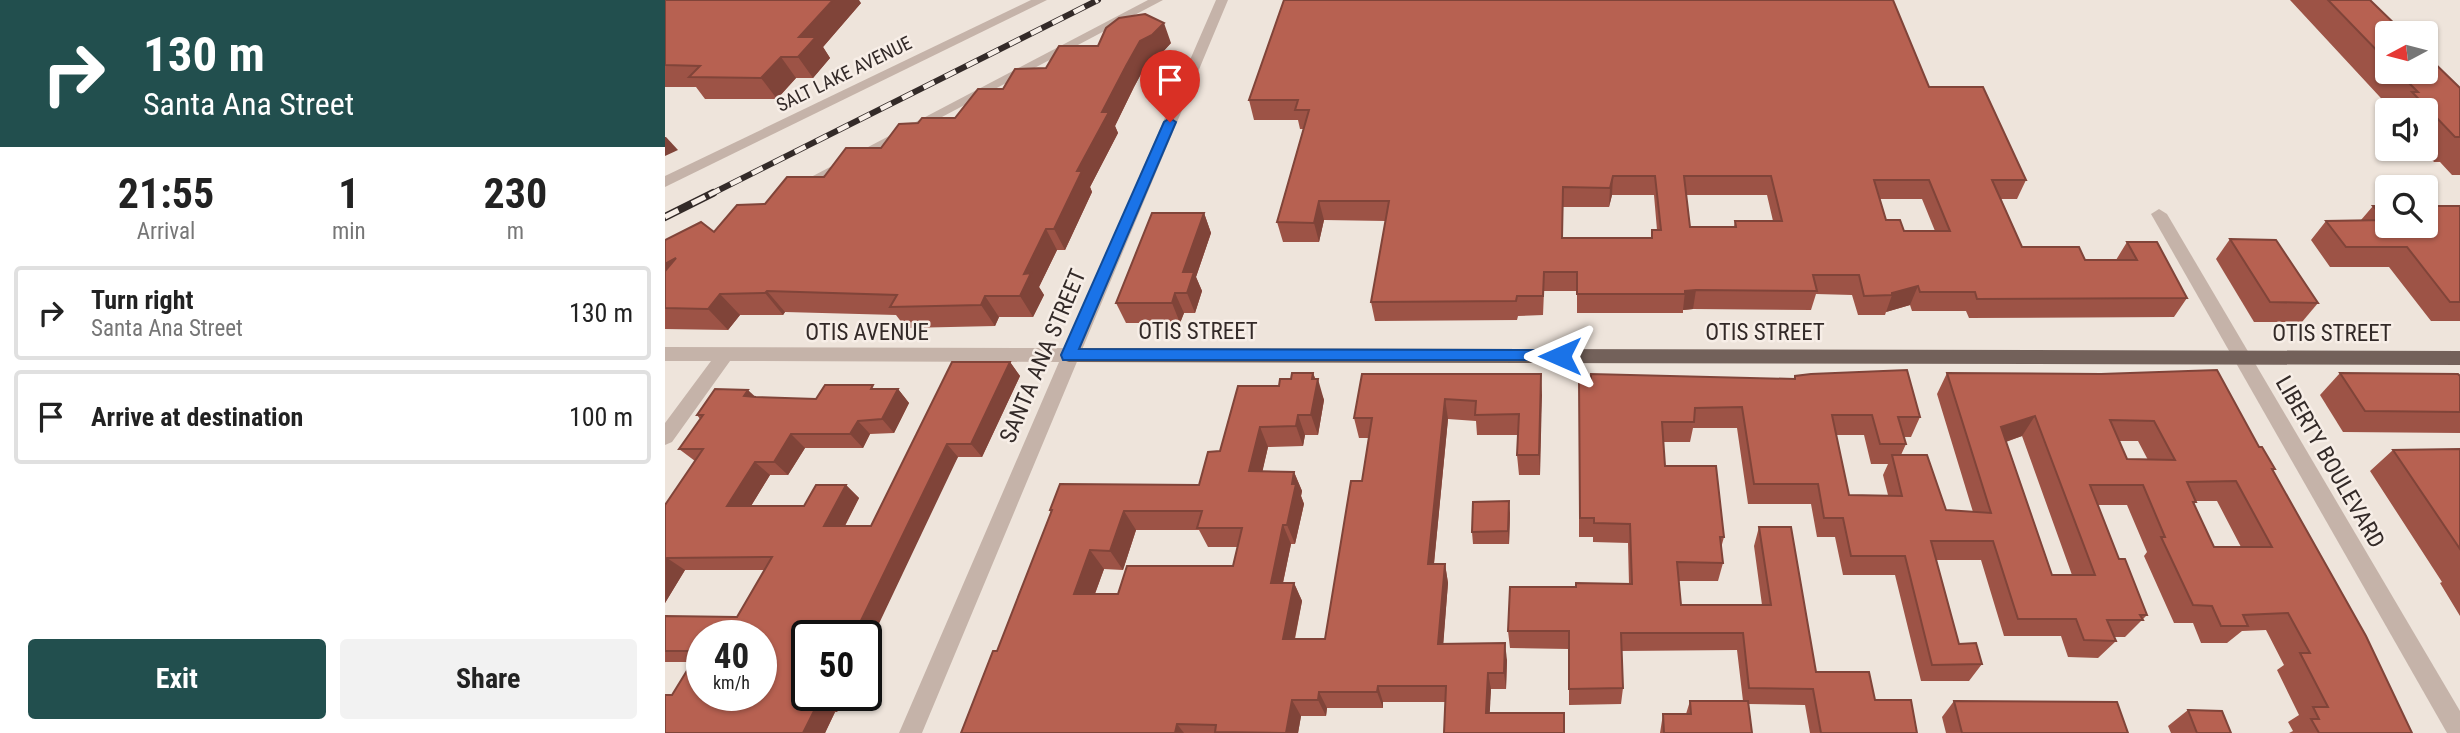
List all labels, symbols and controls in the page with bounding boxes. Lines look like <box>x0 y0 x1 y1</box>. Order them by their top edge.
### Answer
north arrow <box>2375 21 2438 84</box>
map controls <box>2375 21 2438 238</box>
text: 130 m <box>143 26 265 83</box>
icon: right <box>28 28 119 119</box>
street label: SALT LAKE AVENUE <box>773 31 915 117</box>
pin <box>1140 50 1200 122</box>
icon: arrive <box>1151 61 1189 99</box>
text: Santa Ana Street <box>143 85 354 123</box>
button: sound <box>2375 98 2438 161</box>
text: 21:55 <box>118 169 214 218</box>
text: 1 <box>338 169 359 218</box>
text: 230 <box>483 169 547 218</box>
button: search <box>2375 175 2438 238</box>
text: Arrival <box>137 218 195 245</box>
text: min <box>332 218 366 245</box>
text: m <box>507 218 524 245</box>
street label: SANTA ANA STREET <box>994 265 1092 447</box>
text: Turn right <box>91 285 193 315</box>
icon: right <box>32 294 70 332</box>
text: 130 m <box>569 298 633 328</box>
text: Santa Ana Street <box>91 315 243 342</box>
street label: OTIS STREET <box>1138 318 1258 345</box>
street label: OTIS AVENUE <box>805 319 929 346</box>
position arrow <box>1523 319 1597 393</box>
street label: OTIS STREET <box>1705 319 1825 346</box>
street label: OTIS STREET <box>2272 320 2392 347</box>
street label: LIBERTY BOULEVARD <box>2270 371 2390 553</box>
icon: arrive <box>32 398 70 436</box>
text: Arrive at destination <box>91 402 303 432</box>
text: 100 m <box>569 402 633 432</box>
speed limit sign: 50 <box>791 620 882 711</box>
text: 40 <box>714 636 749 677</box>
button: Exit <box>28 639 326 719</box>
button: Share <box>340 639 637 719</box>
text: km/h <box>713 672 750 693</box>

